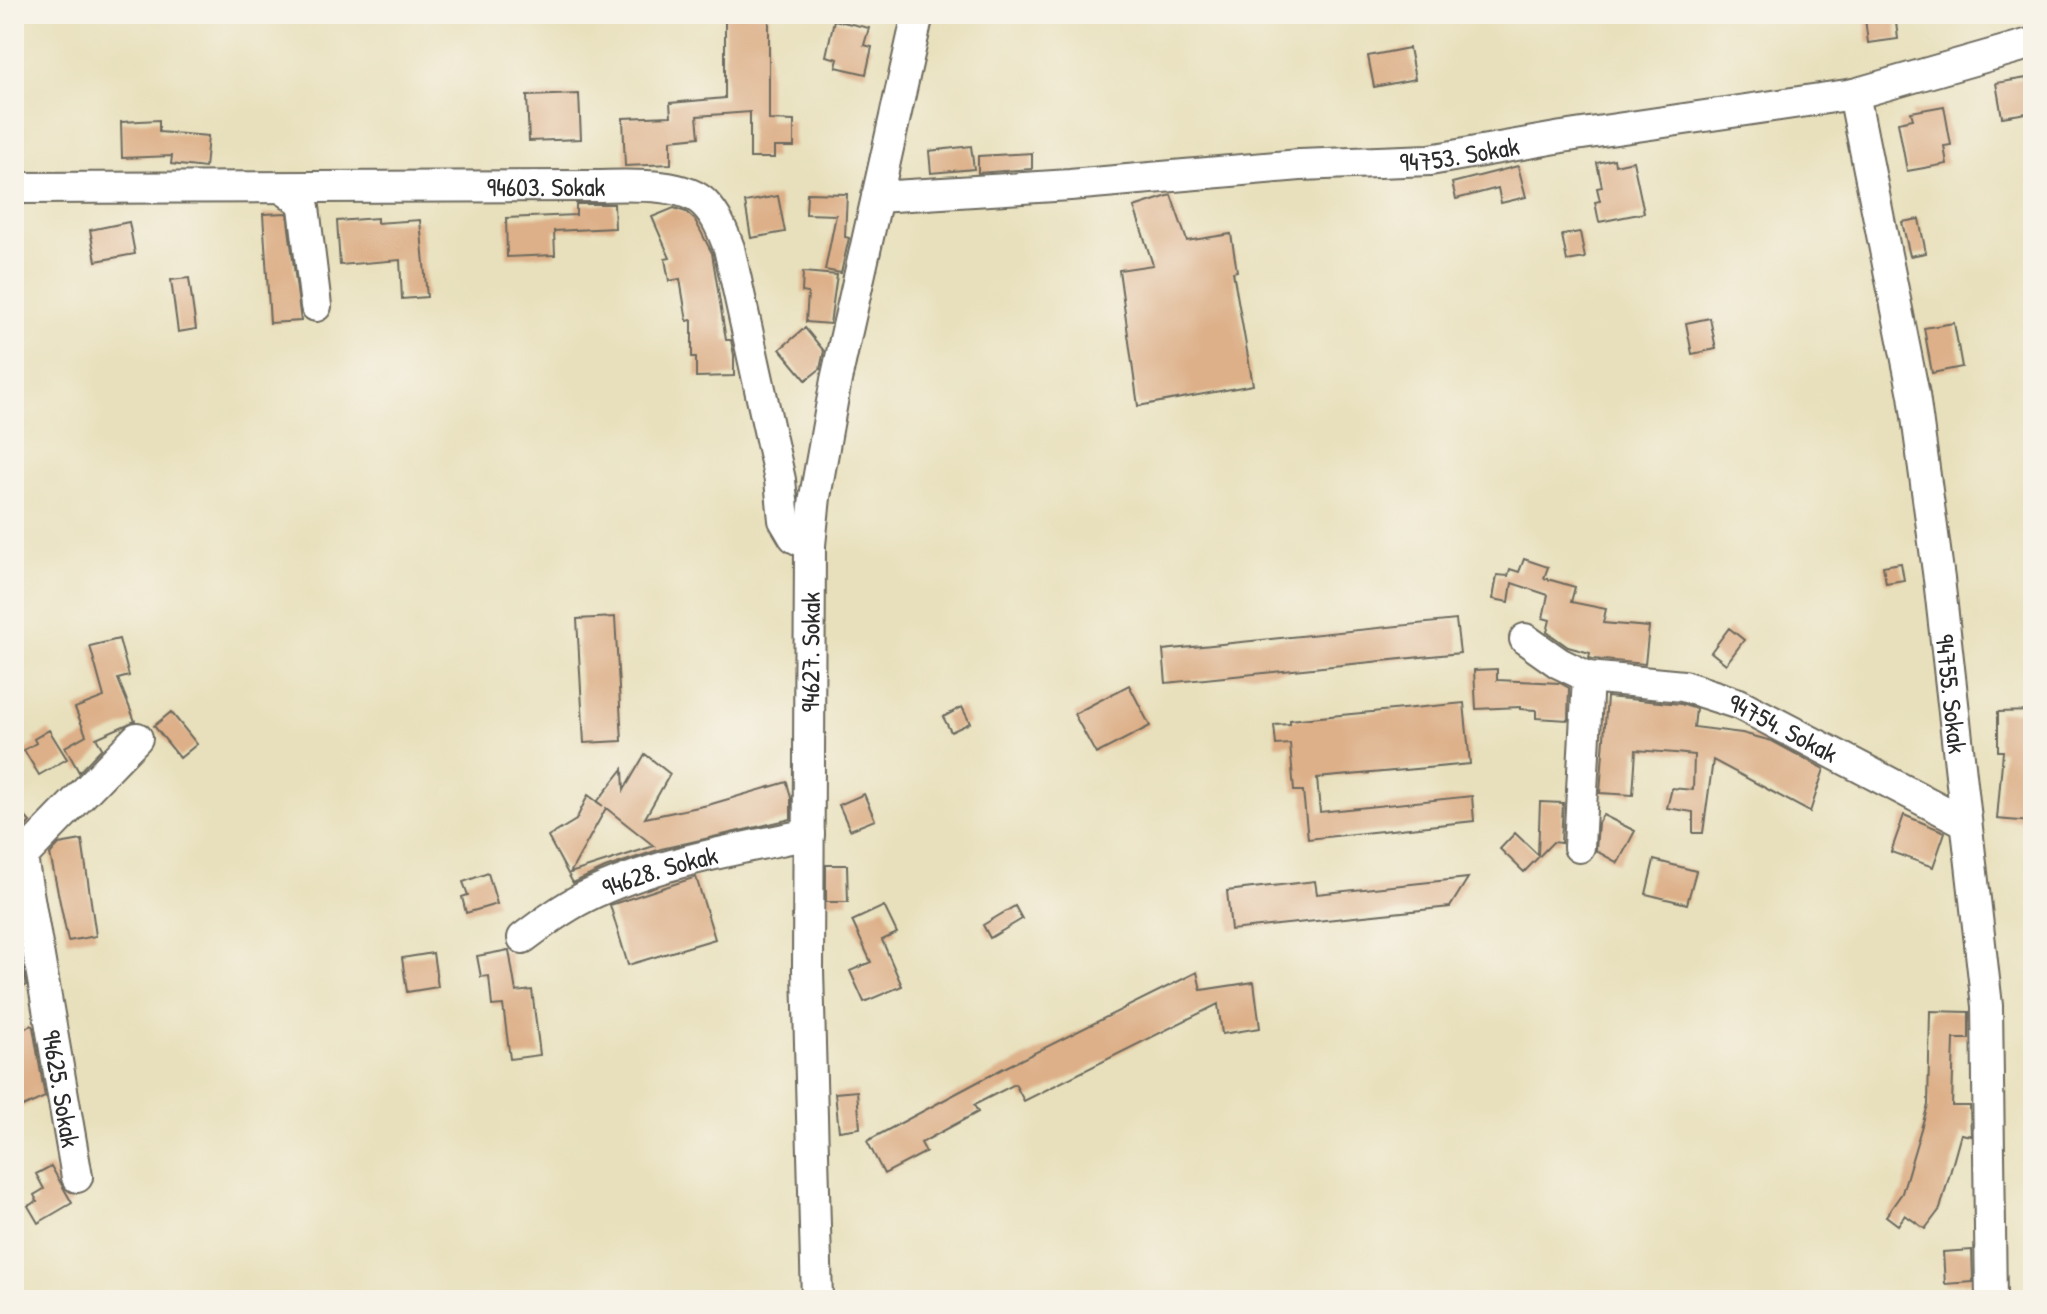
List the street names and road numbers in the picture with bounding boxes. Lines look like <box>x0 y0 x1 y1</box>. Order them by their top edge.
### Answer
street label: 94753. Sokak <box>1399 127 1522 179</box>
street label: 94603. Sokak <box>487 168 606 204</box>
street label: 94627. Sokak <box>792 592 827 712</box>
street label: 94755. Sokak <box>1928 632 1976 755</box>
street label: 94754. Sokak <box>1725 684 1844 770</box>
street label: 94628. Sokak <box>597 836 721 905</box>
street label: 94625. Sokak <box>34 1027 89 1150</box>

